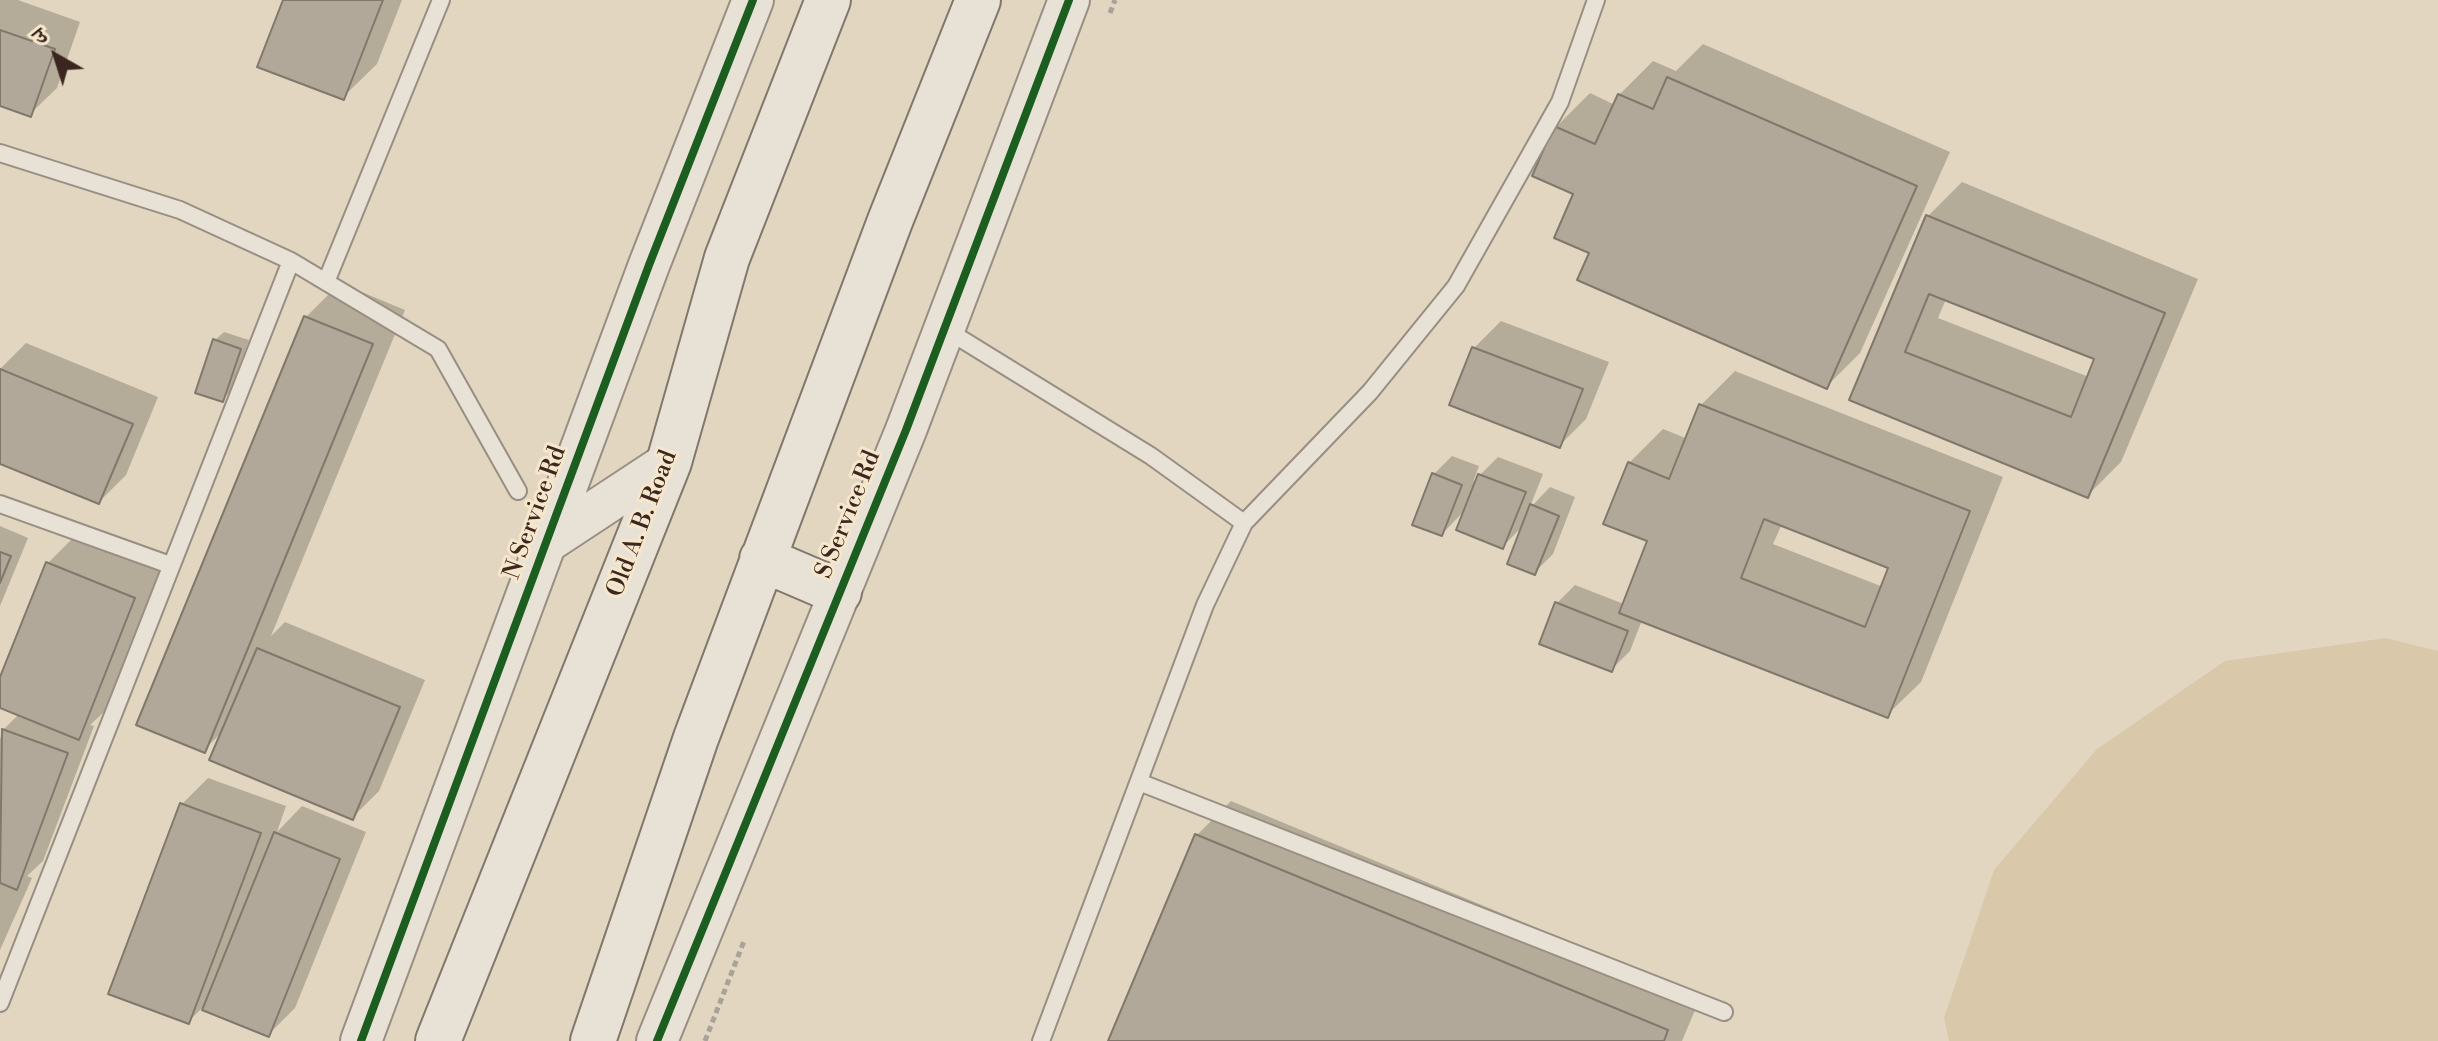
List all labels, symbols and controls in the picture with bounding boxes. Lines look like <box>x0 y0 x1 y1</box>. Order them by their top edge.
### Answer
north arrow <box>16 16 96 96</box>
text: उ <box>28 23 53 51</box>
street label: N Service Rd <box>499 443 573 583</box>
street label: Old A. B. Road <box>602 447 684 601</box>
street label: S Service Rd <box>810 447 888 583</box>

